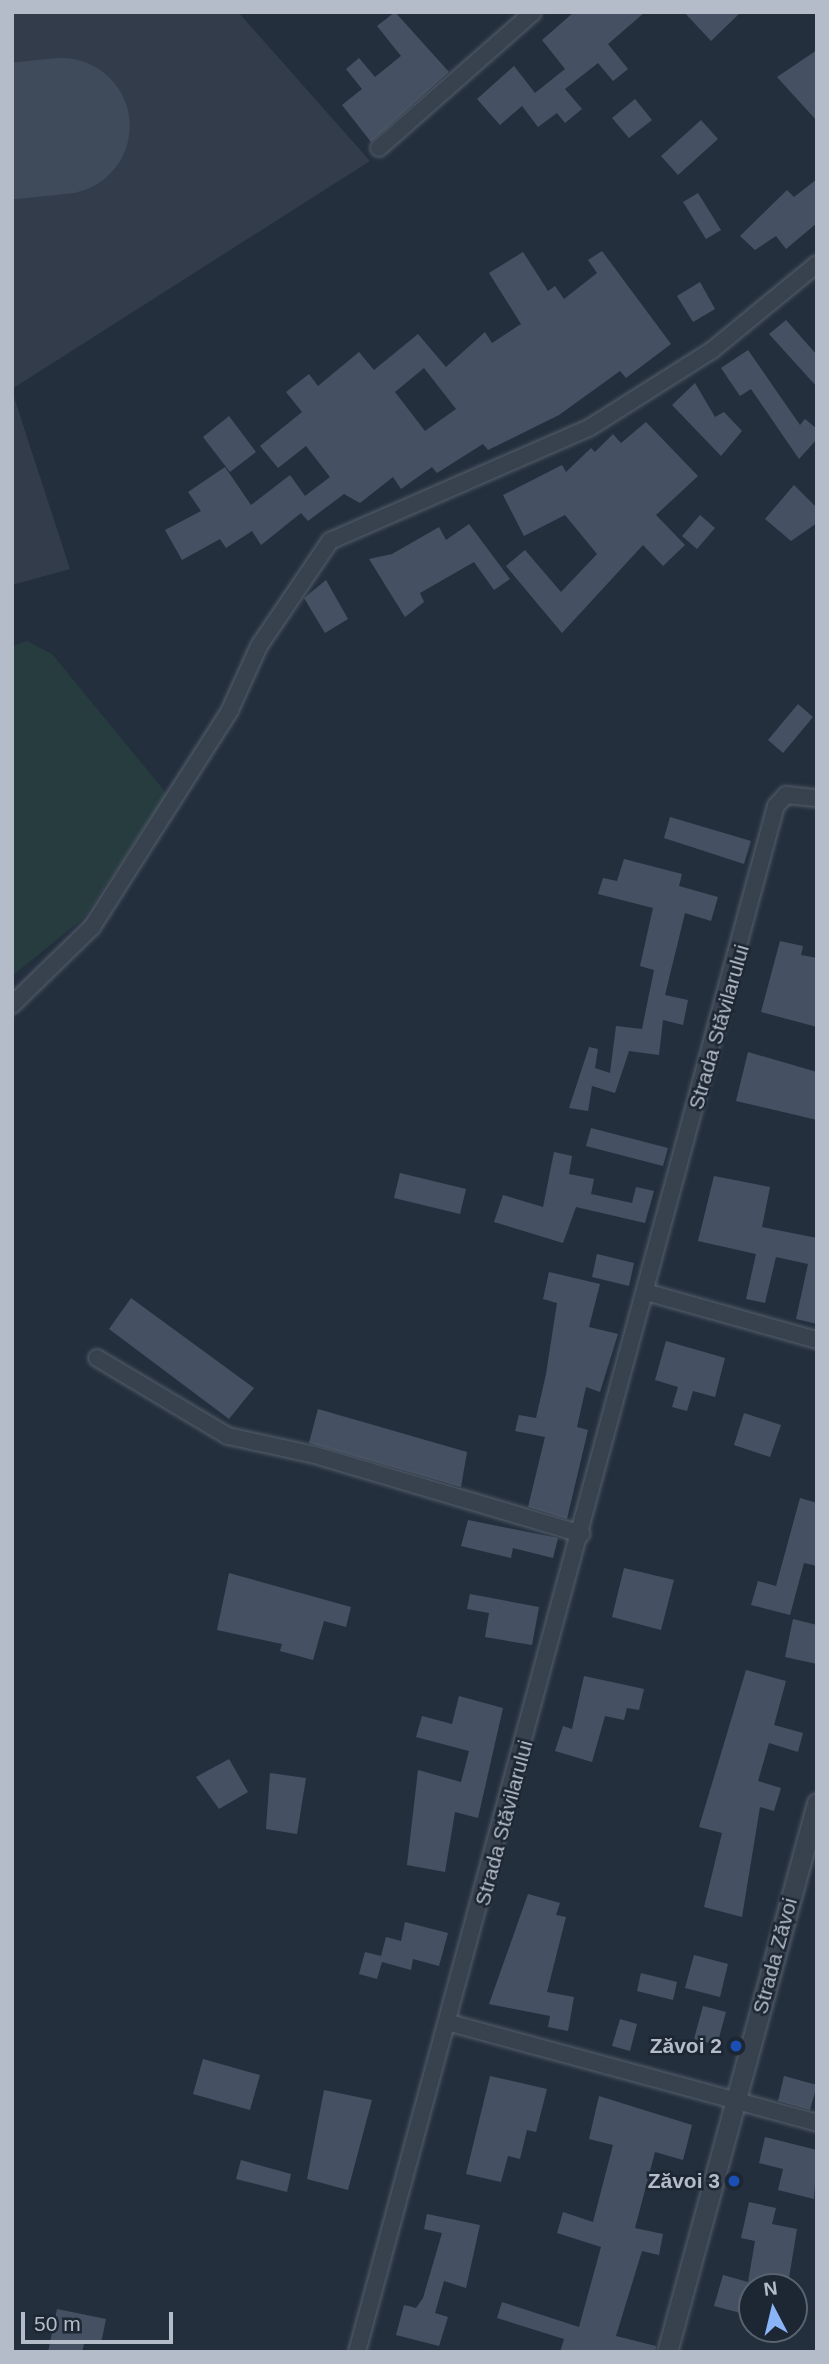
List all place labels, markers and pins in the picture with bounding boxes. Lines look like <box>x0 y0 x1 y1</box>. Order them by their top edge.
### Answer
place label: Zăvoi 2 <box>650 2033 722 2059</box>
marker: Zăvoi 2 <box>728 2038 744 2054</box>
place label: Zăvoi 3 <box>648 2168 720 2194</box>
marker: Zăvoi 3 <box>726 2173 742 2189</box>

